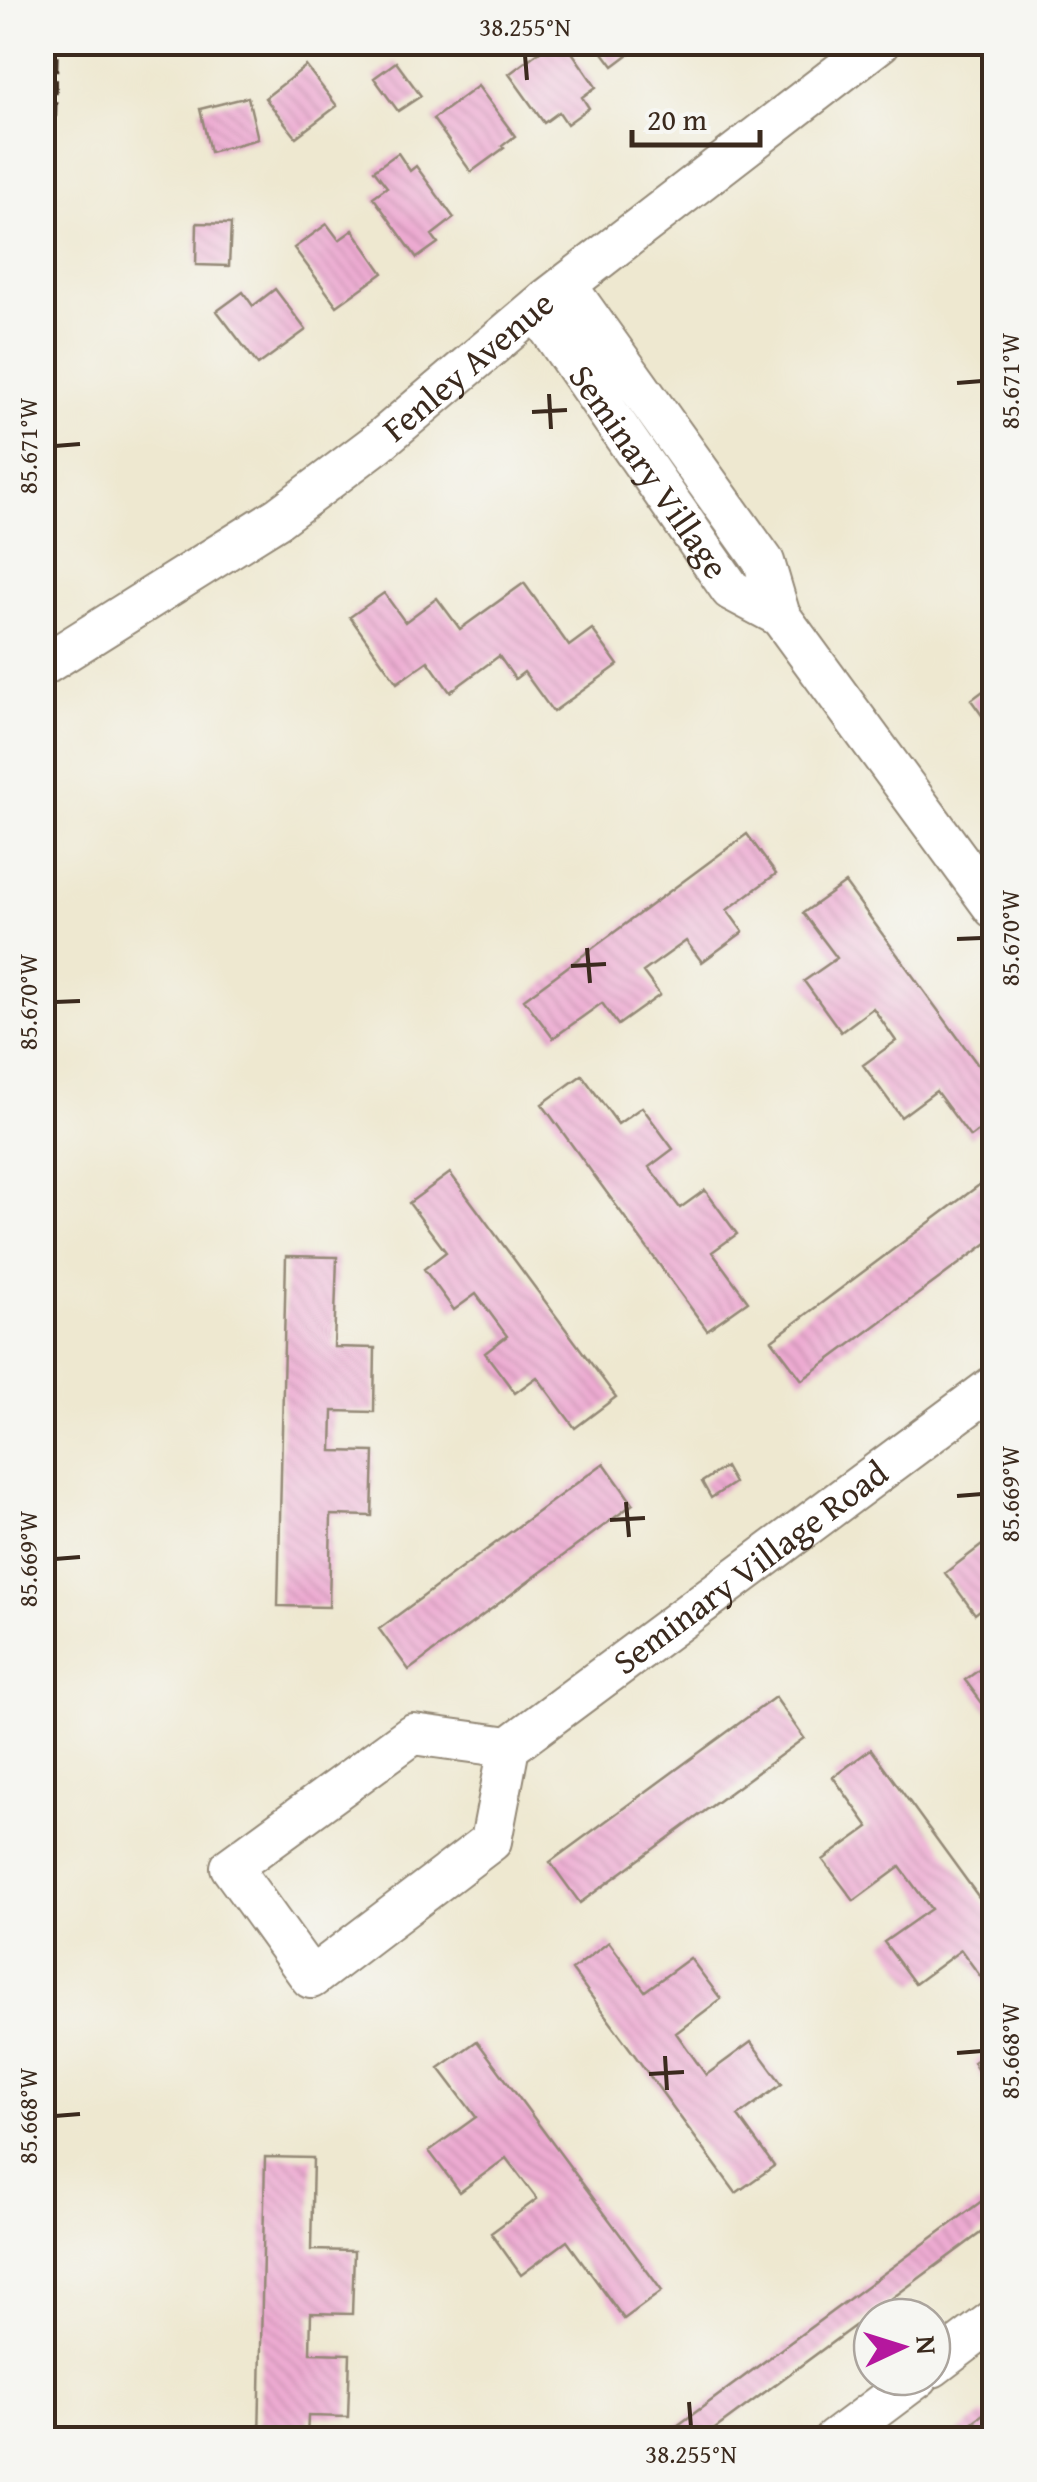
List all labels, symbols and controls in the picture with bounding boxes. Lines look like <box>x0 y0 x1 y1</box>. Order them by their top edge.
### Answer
text: 38.255°N <box>479 9 571 45</box>
scale bar <box>632 85 760 147</box>
text: 20 m <box>647 97 707 141</box>
street label: Fenley Avenue <box>371 278 565 453</box>
text: 85.671°W <box>992 333 1028 429</box>
street label: Seminary Village <box>557 354 742 589</box>
text: 85.671°W <box>10 398 46 494</box>
text: 85.670°W <box>992 890 1028 986</box>
text: 85.670°W <box>10 954 46 1050</box>
text: 85.669°W <box>992 1446 1028 1542</box>
street label: Seminary Village Road <box>602 1447 899 1686</box>
text: 85.669°W <box>10 1511 46 1607</box>
text: 85.668°W <box>992 2003 1028 2099</box>
text: 85.668°W <box>10 2068 46 2164</box>
north arrow <box>852 2297 952 2397</box>
text: N <box>906 2334 949 2356</box>
text: 38.255°N <box>645 2436 737 2472</box>

